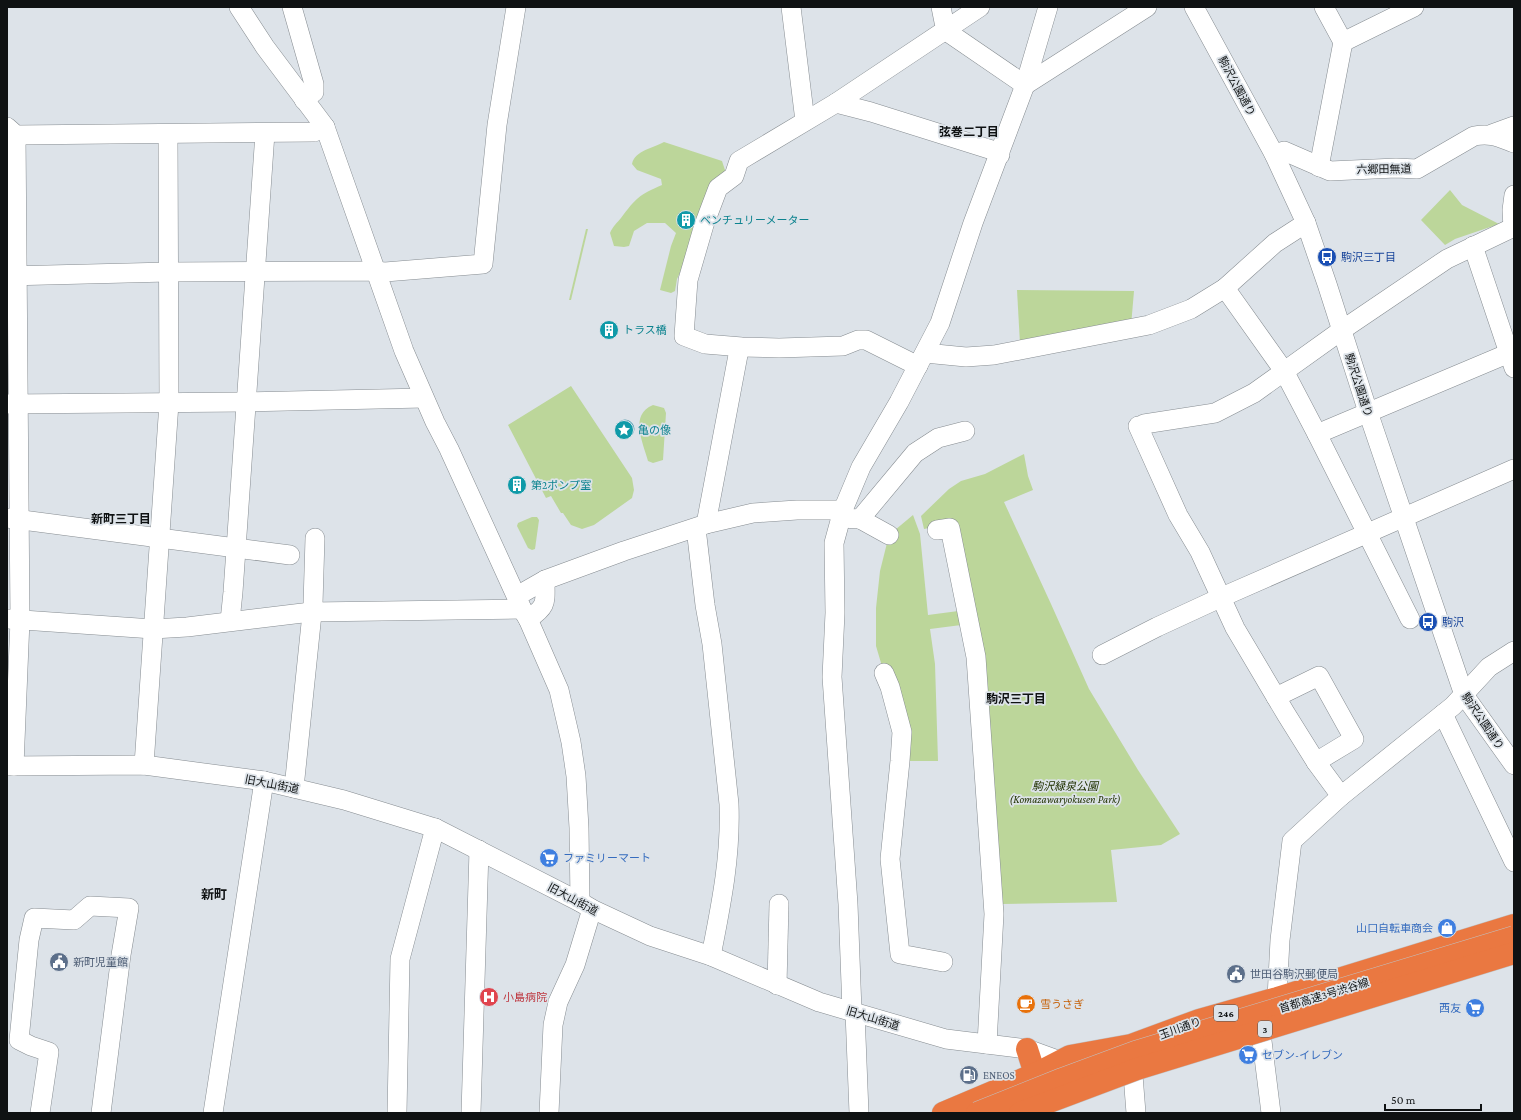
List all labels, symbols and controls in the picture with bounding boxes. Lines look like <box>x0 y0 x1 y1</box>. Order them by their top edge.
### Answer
street label: 駒沢公園通り <box>1216 54 1258 118</box>
district label: 弦巻二丁目 <box>939 125 999 139</box>
street label: 六郷田無道 <box>1356 163 1412 175</box>
building icon: ベンチュリーメーター <box>675 209 697 231</box>
place label: ベンチュリーメーター <box>700 214 810 226</box>
bus stop icon: 駒沢三丁目 <box>1316 246 1338 268</box>
place label: 駒沢三丁目 <box>1341 251 1396 263</box>
building icon: トラス橋 <box>598 319 620 341</box>
place label: トラス橋 <box>623 324 667 336</box>
street label: 駒沢公園通り <box>1343 352 1375 418</box>
place icon: 亀の像 <box>613 419 635 441</box>
place label: 亀の像 <box>638 424 671 436</box>
building icon: 第2ポンプ室 <box>506 474 528 496</box>
place label: 第2ポンプ室 <box>531 479 591 491</box>
district label: 新町三丁目 <box>91 512 151 526</box>
bus stop icon: 駒沢 <box>1417 611 1439 633</box>
place label: 駒沢 <box>1442 616 1464 628</box>
street label: 駒沢公園通り <box>1460 690 1506 752</box>
district label: 駒沢三丁目 <box>986 692 1046 706</box>
street label: 旧大山街道 <box>244 773 300 795</box>
park label: 駒沢緑泉公園 (Komazawaryokusen Park) <box>1009 780 1121 806</box>
supermarket icon: ファミリーマート <box>538 847 560 869</box>
place label: ファミリーマート <box>563 852 651 864</box>
street label: 旧大山街道 <box>546 881 600 917</box>
district label: 新町 <box>201 887 227 902</box>
shop icon: 山口自転車商会 <box>1436 917 1458 939</box>
place label: 山口自転車商会 <box>1356 922 1433 934</box>
public building icon: 新町児童館 <box>48 951 70 973</box>
place label: 新町児童館 <box>73 956 128 968</box>
public building icon: 世田谷駒沢郵便局 <box>1225 963 1247 985</box>
place label: 世田谷駒沢郵便局 <box>1250 968 1338 980</box>
street label: 首都高速3号渋谷線 <box>1278 976 1370 1014</box>
hospital icon: 小島病院 <box>478 986 500 1008</box>
place label: 小島病院 <box>503 991 547 1003</box>
cafe icon: 雪うさぎ <box>1015 993 1037 1015</box>
supermarket icon: 西友 <box>1464 997 1486 1019</box>
place label: 雪うさぎ <box>1040 998 1084 1010</box>
place label: 西友 <box>1439 1002 1461 1014</box>
street label: 旧大山街道 <box>845 1004 901 1032</box>
road number: 246 <box>1214 1005 1238 1021</box>
street label: 玉川通り <box>1157 1015 1203 1041</box>
road number: 3 <box>1258 1021 1272 1037</box>
supermarket icon: セブン-イレブン <box>1237 1044 1259 1066</box>
place label: セブン-イレブン <box>1262 1049 1343 1061</box>
fuel station icon: ENEOS <box>958 1064 980 1086</box>
place label: ENEOS <box>983 1069 1015 1081</box>
scale bar <box>1385 1086 1481 1112</box>
text: 50 m <box>1391 1093 1416 1107</box>

